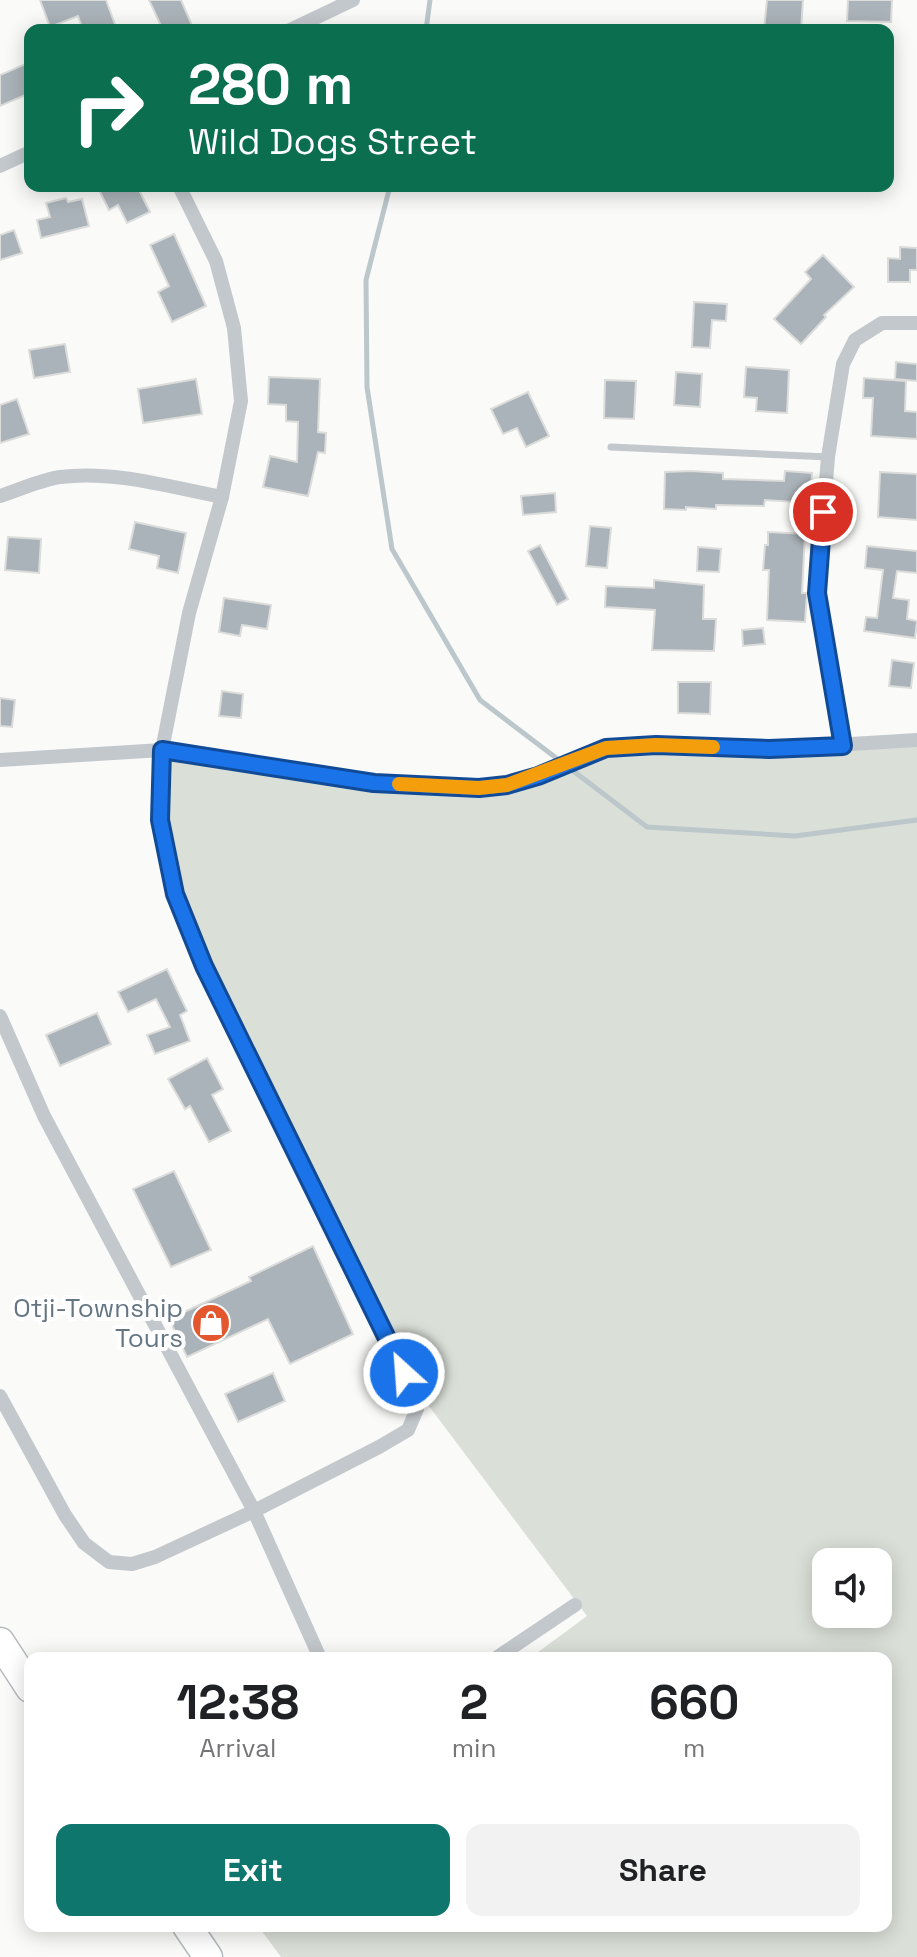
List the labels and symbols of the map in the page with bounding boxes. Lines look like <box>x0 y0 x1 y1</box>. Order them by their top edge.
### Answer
pin <box>789 478 857 546</box>
place label: Otji-Township Tours <box>13 1291 183 1355</box>
shop icon: Otji-Township Tours <box>190 1302 232 1344</box>
position arrow <box>362 1331 446 1415</box>

